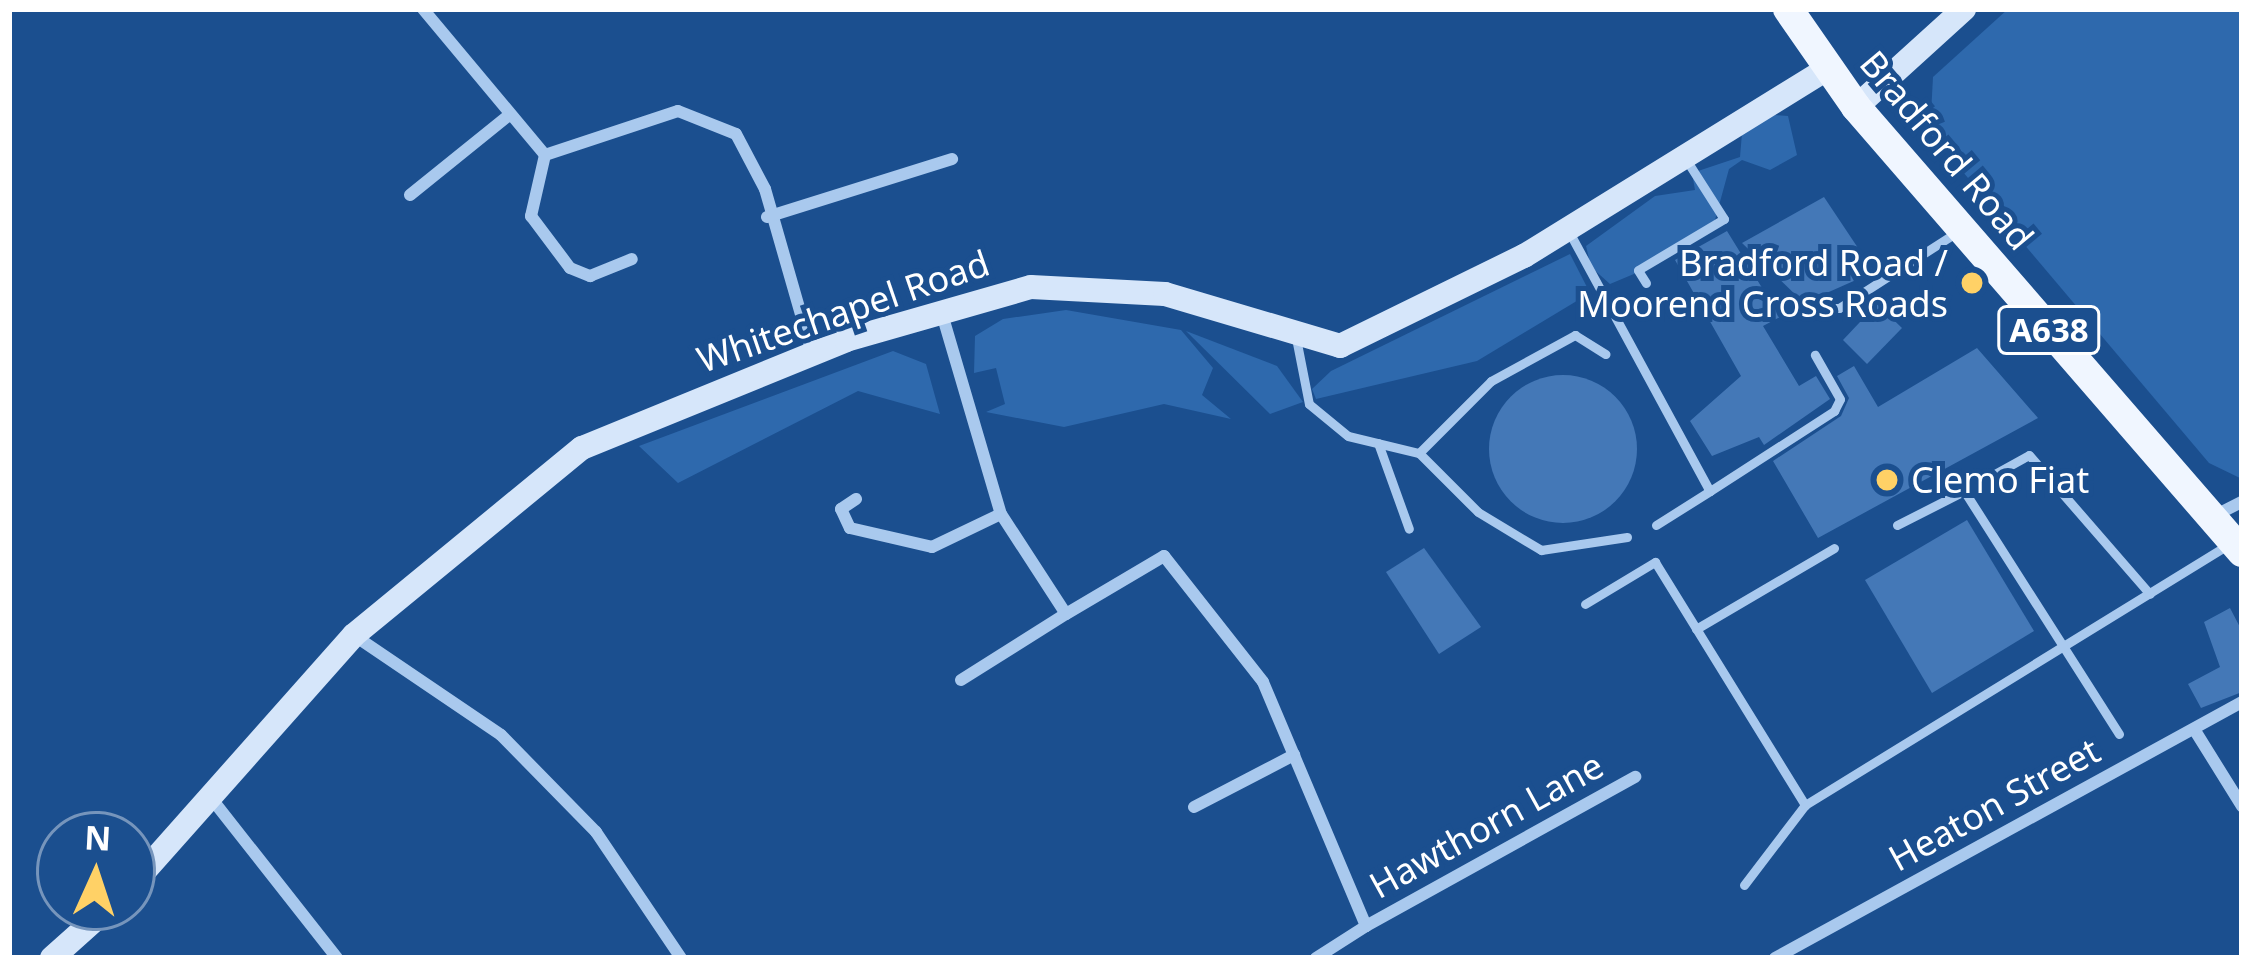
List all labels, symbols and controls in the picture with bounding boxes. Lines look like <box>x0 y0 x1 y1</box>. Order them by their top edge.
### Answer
street label: Bradford Road <box>1851 42 2043 258</box>
place label: Bradford Road / Moorend Cross Roads <box>1577 240 1948 325</box>
street label: Whitechapel Road <box>691 241 995 381</box>
marker: Bradford Road / Moorend Cross Roads <box>1959 270 1985 296</box>
road number: A638 <box>1995 303 2103 357</box>
place label: Clemo Fiat <box>1911 458 2089 502</box>
marker: Clemo Fiat <box>1874 467 1900 493</box>
street label: Heaton Street <box>1881 728 2107 880</box>
street label: Hawthorn Lane <box>1362 743 1610 907</box>
north arrow <box>36 811 156 931</box>
text: N <box>83 814 112 861</box>

